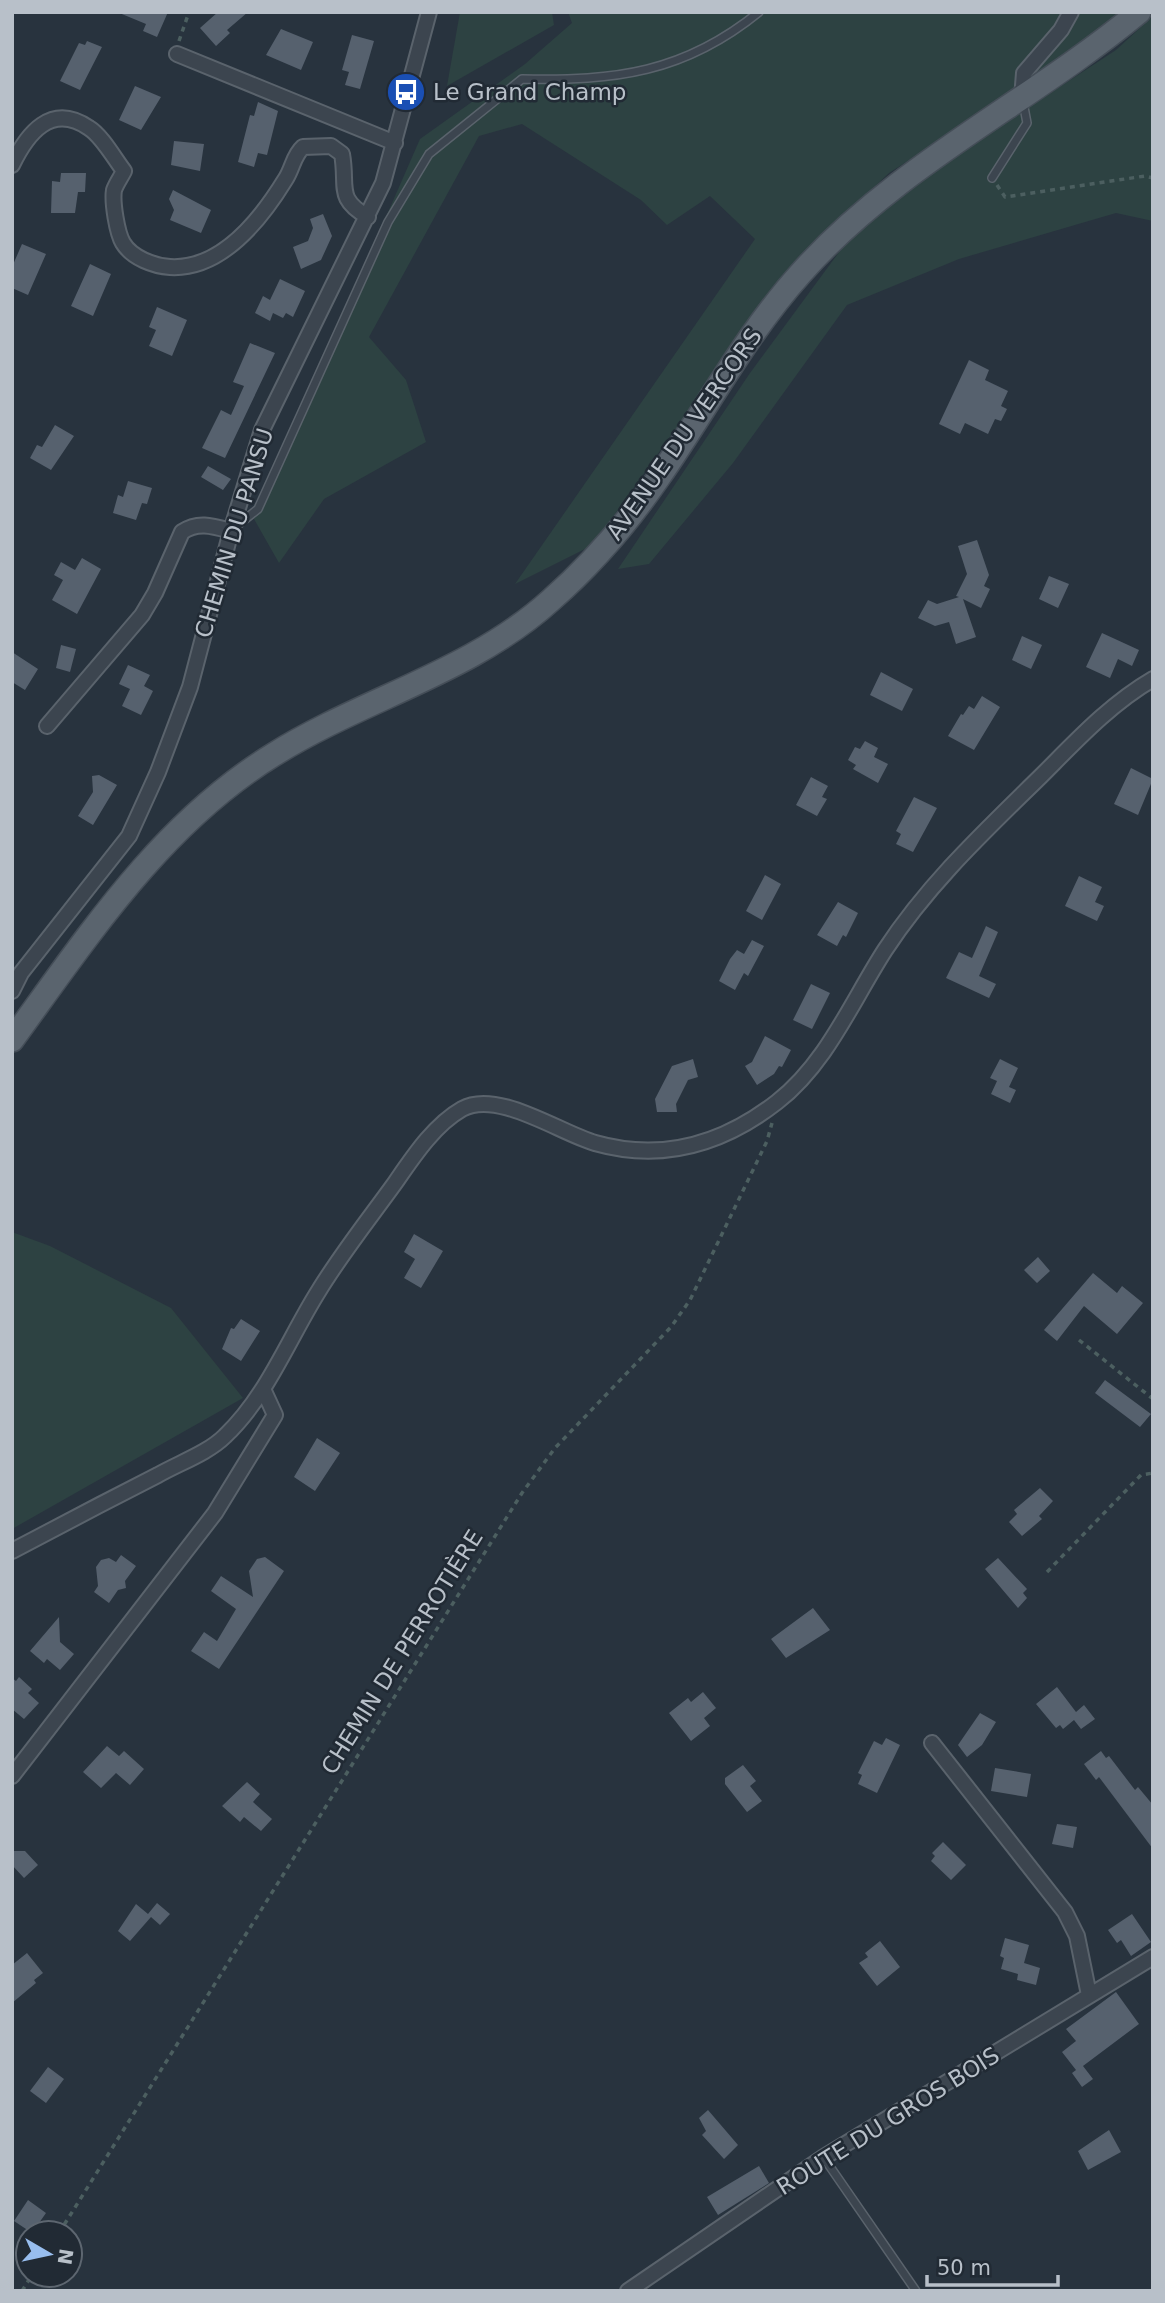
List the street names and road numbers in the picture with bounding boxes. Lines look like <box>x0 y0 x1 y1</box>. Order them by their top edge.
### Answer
street label: AVENUE DU VERCORS <box>601 323 767 545</box>
street label: CHEMIN DU PANSU <box>190 425 278 641</box>
street label: CHEMIN DE PERROTIÈRE <box>315 1525 488 1779</box>
street label: ROUTE DU GROS BOIS <box>772 2042 1004 2200</box>

